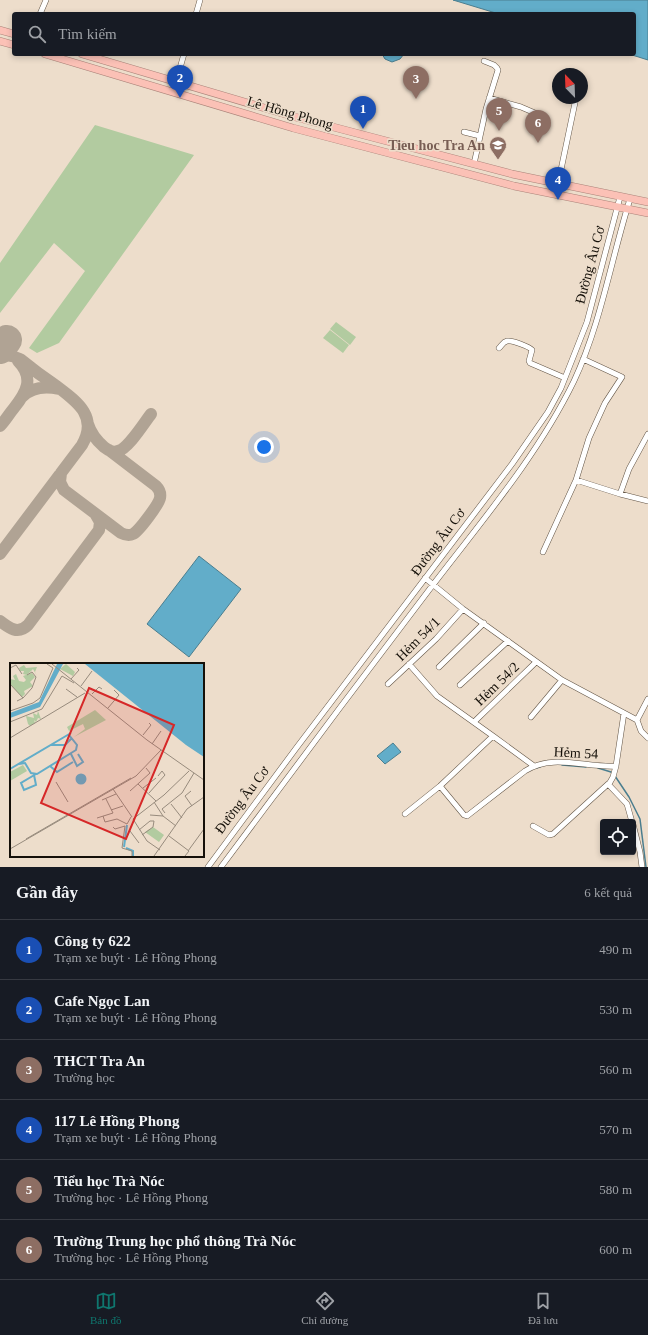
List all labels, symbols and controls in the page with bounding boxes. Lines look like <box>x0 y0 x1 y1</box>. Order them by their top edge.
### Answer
search box <box>12 12 636 56</box>
icon: search <box>26 23 48 45</box>
text: Tìm kiếm <box>58 26 117 42</box>
pin: 2 <box>167 65 193 98</box>
pin: 3 <box>403 66 429 99</box>
north arrow <box>552 68 588 104</box>
street label: Lê Hồng Phong <box>245 94 335 132</box>
pin: 1 <box>350 96 376 129</box>
pin: 5 <box>486 98 512 131</box>
pin: 6 <box>525 110 551 143</box>
school or university icon: Tieu hoc Tra An <box>488 135 508 160</box>
place label: Tieu hoc Tra An <box>388 138 485 153</box>
pin: 4 <box>545 167 571 200</box>
street label: Đường Âu Cơ <box>571 224 608 306</box>
your location <box>254 437 274 457</box>
street label: Đường Âu Cơ <box>407 504 468 578</box>
street label: Hẻm 54/1 <box>393 614 443 664</box>
street label: Hẻm 54/2 <box>472 659 522 709</box>
inset map <box>10 663 204 857</box>
street label: Hẻm 54 <box>553 744 599 762</box>
street label: Đường Âu Cơ <box>211 762 272 836</box>
map controls <box>600 819 636 855</box>
button: locate <box>600 819 636 855</box>
text: Gần đây <box>16 883 78 902</box>
text: 6 kết quả <box>584 885 632 900</box>
text: Công ty 622 <box>54 933 131 949</box>
text: 1 <box>26 942 32 957</box>
text: 490 m <box>599 942 632 957</box>
text: Trạm xe buýt · Lê Hồng Phong <box>54 950 217 965</box>
text: Cafe Ngọc Lan <box>54 993 150 1009</box>
text: 2 <box>26 1002 32 1017</box>
text: 530 m <box>599 1002 632 1017</box>
text: Trạm xe buýt · Lê Hồng Phong <box>54 1010 217 1025</box>
text: THCT Tra An <box>54 1053 145 1069</box>
text: 3 <box>26 1062 32 1077</box>
text: 560 m <box>599 1062 632 1077</box>
text: Trường học <box>54 1070 115 1085</box>
text: 117 Lê Hồng Phong <box>54 1113 179 1129</box>
text: 4 <box>26 1122 32 1137</box>
text: 570 m <box>599 1122 632 1137</box>
text: Trạm xe buýt · Lê Hồng Phong <box>54 1130 217 1145</box>
text: Tiểu học Trà Nóc <box>54 1173 164 1189</box>
text: 5 <box>26 1182 32 1197</box>
text: 580 m <box>599 1182 632 1197</box>
text: Trường học · Lê Hồng Phong <box>54 1190 208 1205</box>
text: Trường Trung học phổ thông Trà Nóc <box>54 1233 296 1249</box>
text: 6 <box>26 1242 32 1257</box>
text: 600 m <box>599 1242 632 1257</box>
text: Trường học · Lê Hồng Phong <box>54 1250 208 1265</box>
tab: Bản đồ <box>90 1290 121 1326</box>
tab: Chỉ đường <box>301 1290 348 1326</box>
tab: Đã lưu <box>528 1290 558 1326</box>

